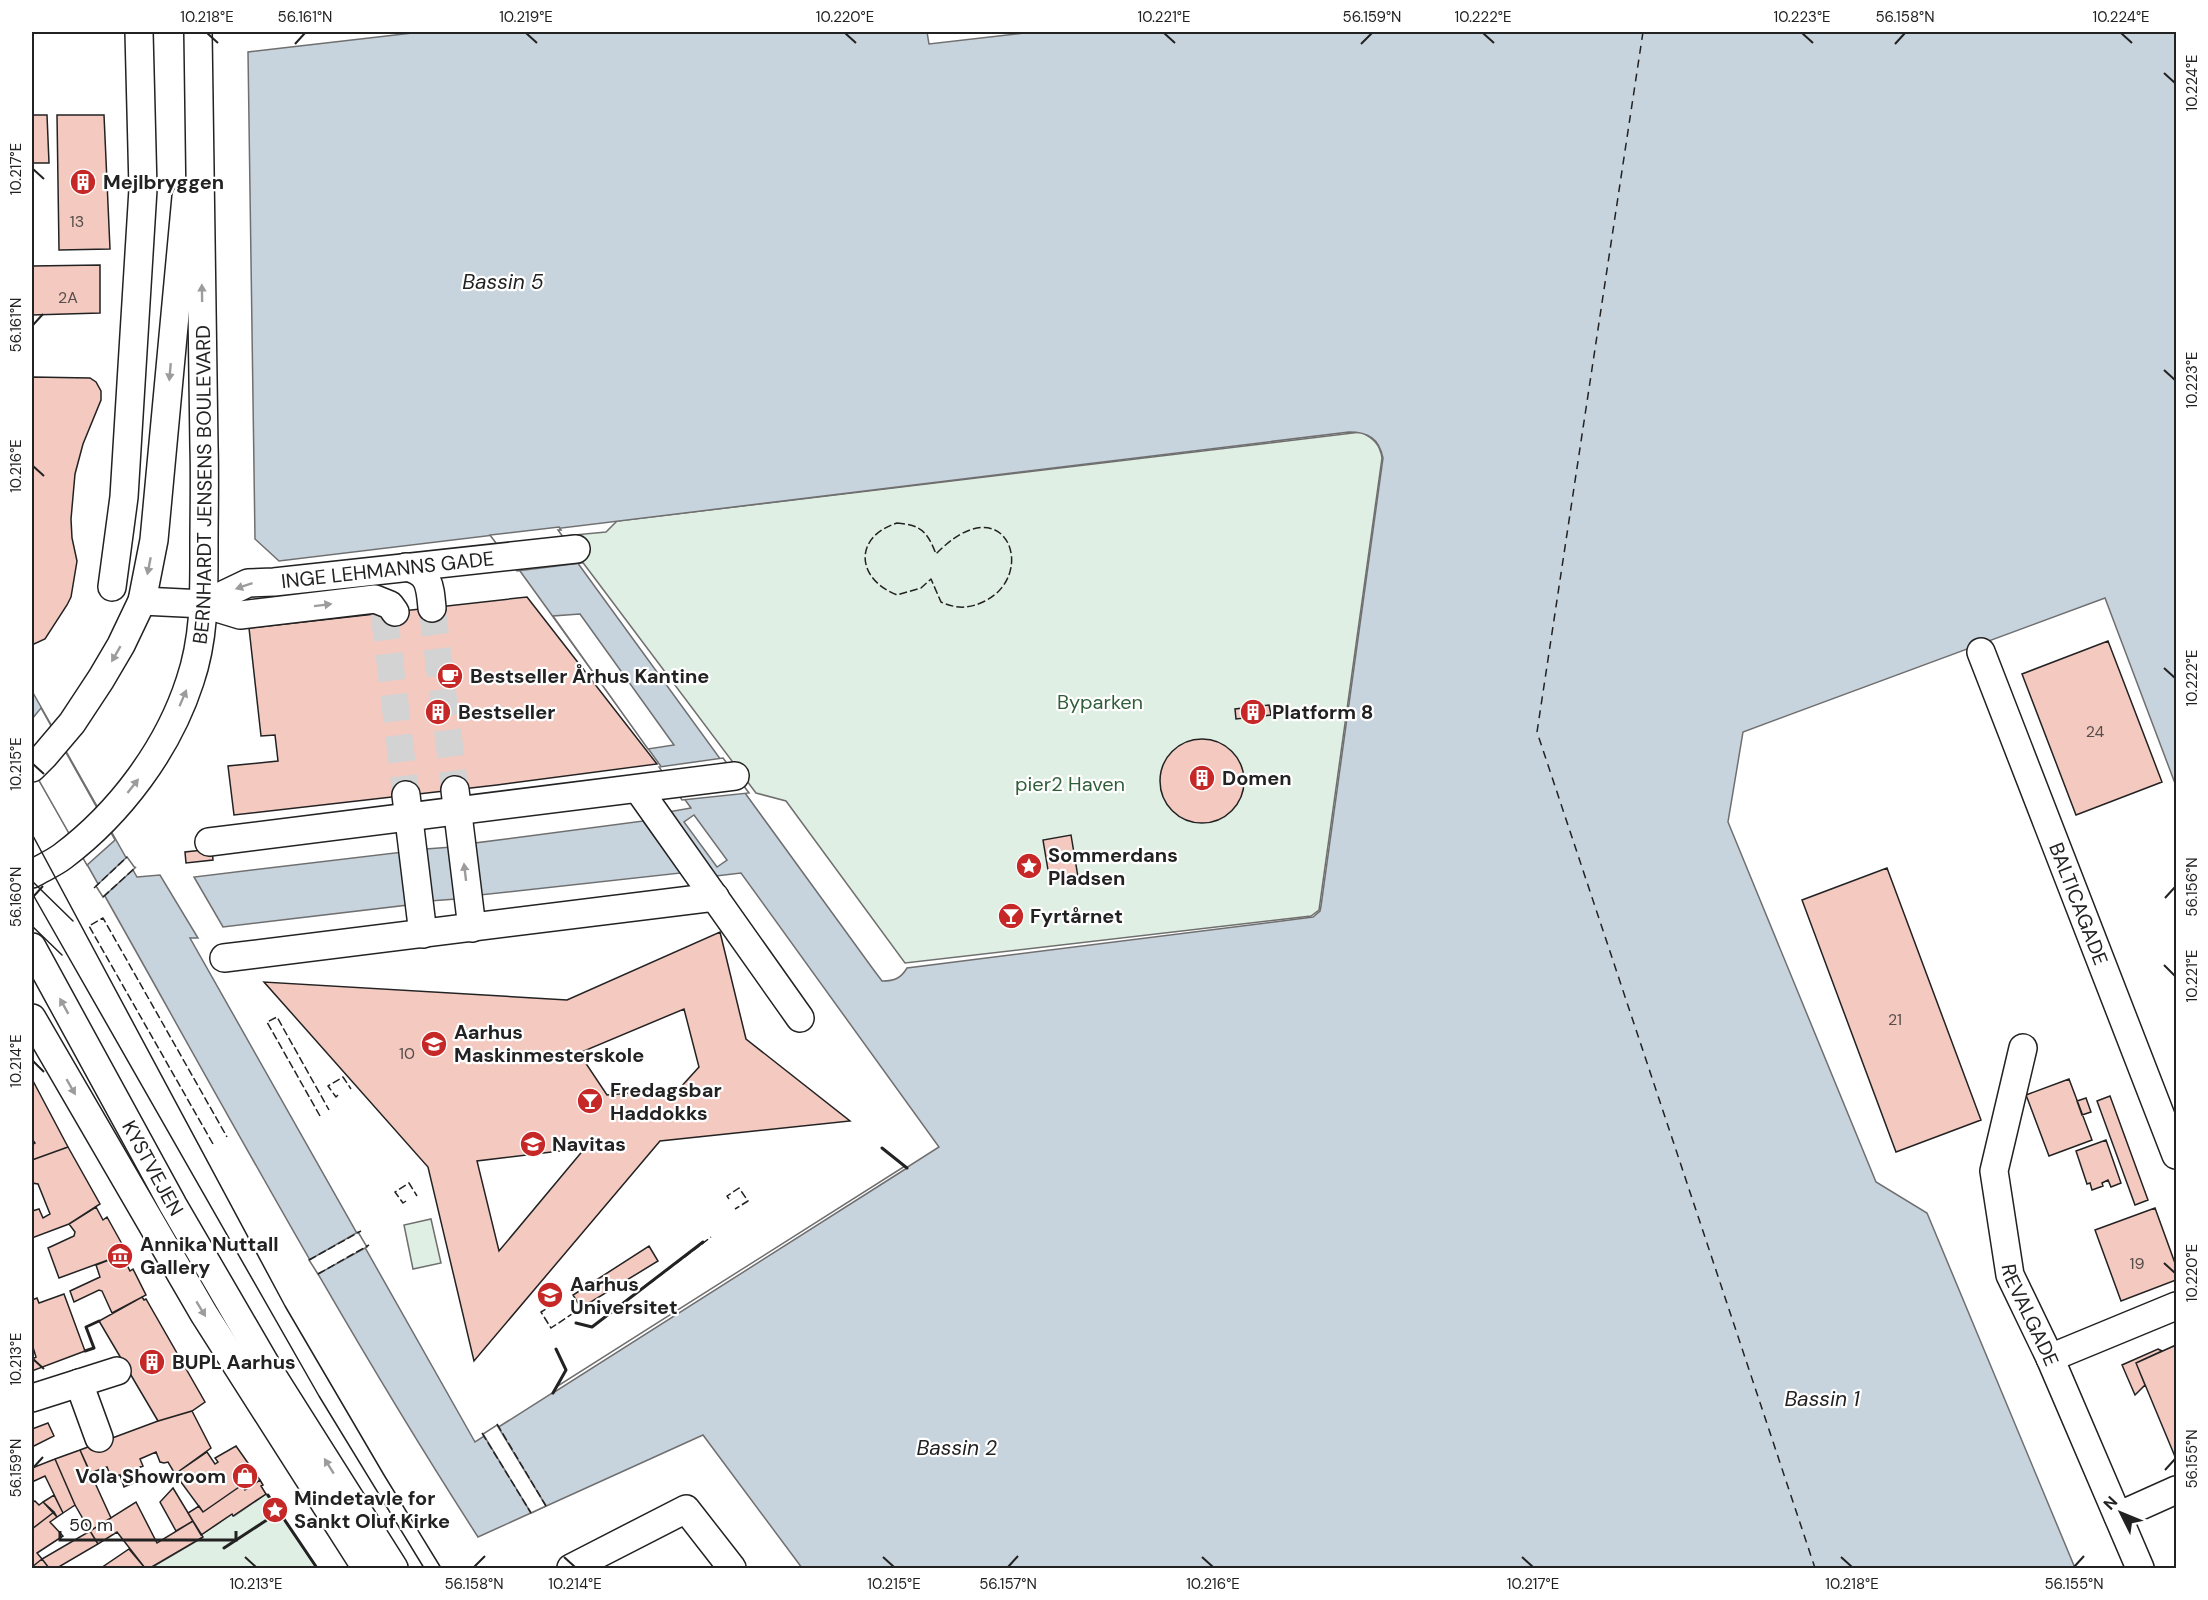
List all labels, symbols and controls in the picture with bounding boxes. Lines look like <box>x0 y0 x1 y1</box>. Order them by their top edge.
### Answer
text: 10.218°E <box>180 7 234 27</box>
text: 56.161°N <box>278 7 332 27</box>
text: 10.219°E <box>499 7 553 27</box>
text: 10.220°E <box>816 7 874 27</box>
text: 10.221°E <box>1138 7 1190 27</box>
text: 56.159°N <box>1343 7 1401 27</box>
text: 10.222°E <box>1455 7 1511 27</box>
text: 10.223°E <box>1773 7 1831 27</box>
text: 56.158°N <box>1875 7 1935 27</box>
text: 10.224°E <box>2092 7 2150 27</box>
text: 10.224°E <box>2182 54 2202 112</box>
text: 10.217°E <box>6 143 26 195</box>
building icon: Mejlbryggen <box>68 167 98 197</box>
place label: Mejlbryggen <box>103 169 224 195</box>
house number: 13 <box>70 211 84 232</box>
water label: Bassin 5 <box>462 268 544 296</box>
one-way arrow <box>198 284 207 303</box>
house number: 2A <box>58 287 78 308</box>
text: 56.161°N <box>6 298 26 352</box>
street label: BERNHARDT JENSENS BOULEVARD <box>186 325 217 646</box>
text: 10.223°E <box>2182 351 2202 409</box>
one-way arrow <box>165 363 175 382</box>
text: 10.216°E <box>6 439 26 493</box>
street label: INGE LEHMANNS GADE <box>280 545 495 594</box>
one-way arrow <box>144 557 153 576</box>
one-way arrow <box>235 581 253 591</box>
one-way arrow <box>314 600 333 610</box>
one-way arrow <box>111 646 121 663</box>
text: 10.222°E <box>2182 650 2202 706</box>
cafe icon: Bestseller Århus Kantine <box>435 661 465 691</box>
place label: Bestseller Århus Kantine <box>470 663 709 689</box>
one-way arrow <box>179 689 188 707</box>
park label: Byparken <box>1057 689 1143 715</box>
building icon: Bestseller <box>423 697 453 727</box>
building icon: Platform 8 <box>1238 697 1268 727</box>
place label: Bestseller <box>458 699 555 725</box>
place label: Platform 8 <box>1272 699 1373 725</box>
house number: 24 <box>2086 721 2105 742</box>
text: 10.215°E <box>6 737 26 791</box>
building icon: Domen <box>1187 763 1217 793</box>
place label: Domen <box>1222 765 1292 791</box>
park label: pier2 Haven <box>1015 771 1125 797</box>
one-way arrow <box>126 778 138 793</box>
street label: BALTICAGADE <box>2043 839 2114 969</box>
place label: Sommerdans Pladsen <box>1048 842 1178 891</box>
place icon: Sommerdans Pladsen <box>1014 851 1044 881</box>
text: 56.156°N <box>2182 857 2202 917</box>
one-way arrow <box>460 862 469 881</box>
text: 56.160°N <box>6 867 26 927</box>
bar icon: Fyrtårnet <box>996 901 1026 931</box>
place label: Fyrtårnet <box>1030 903 1123 929</box>
text: 10.221°E <box>2182 950 2202 1002</box>
one-way arrow <box>59 997 69 1014</box>
house number: 21 <box>1888 1009 1902 1030</box>
place label: Aarhus Maskinmesterskole <box>454 1019 644 1068</box>
school or university icon: Aarhus Maskinmesterskole <box>419 1029 449 1059</box>
text: 10.214°E <box>6 1034 26 1088</box>
house number: 10 <box>399 1043 415 1064</box>
place label: Fredagsbar Haddokks <box>610 1077 722 1126</box>
one-way arrow <box>66 1079 76 1096</box>
bar icon: Fredagsbar Haddokks <box>575 1086 605 1116</box>
street label: KYSTVEJEN <box>116 1116 189 1221</box>
school or university icon: Navitas <box>518 1129 548 1159</box>
place label: Navitas <box>552 1131 626 1157</box>
place label: Annika Nuttall Gallery <box>140 1231 279 1280</box>
museum icon: Annika Nuttall Gallery <box>105 1241 135 1271</box>
text: 10.220°E <box>2182 1244 2202 1302</box>
house number: 19 <box>2129 1253 2145 1274</box>
street label: REVALGADE <box>1995 1262 2065 1370</box>
place label: Aarhus Universitet <box>570 1271 678 1320</box>
school or university icon: Aarhus Universitet <box>535 1280 565 1310</box>
one-way arrow <box>196 1301 206 1318</box>
text: 10.213°E <box>6 1332 26 1386</box>
building icon: BUPL Aarhus <box>137 1347 167 1377</box>
place label: BUPL Aarhus <box>172 1349 296 1375</box>
water label: Bassin 1 <box>1784 1385 1860 1413</box>
text: 56.155°N <box>2182 1429 2202 1489</box>
water label: Bassin 2 <box>917 1434 997 1462</box>
text: 56.159°N <box>6 1439 26 1497</box>
one-way arrow <box>324 1458 335 1474</box>
shop icon: Vola Showroom <box>230 1461 260 1491</box>
place label: Vola Showroom <box>75 1463 226 1489</box>
north arrow <box>2091 1483 2151 1543</box>
place label: Mindetavle for Sankt Oluf Kirke <box>294 1485 450 1534</box>
text: N <box>2099 1492 2122 1515</box>
place icon: Mindetavle for Sankt Oluf Kirke <box>260 1495 290 1525</box>
scale bar <box>60 1504 236 1542</box>
text: 50 m <box>69 1513 113 1537</box>
text: 10.213°E <box>229 1574 283 1594</box>
text: 56.158°N <box>444 1574 504 1594</box>
text: 10.214°E <box>548 1574 602 1594</box>
text: 10.215°E <box>867 1574 921 1594</box>
text: 56.157°N <box>979 1574 1037 1594</box>
text: 10.216°E <box>1186 1574 1240 1594</box>
text: 10.217°E <box>1507 1574 1559 1594</box>
text: 10.218°E <box>1825 1574 1879 1594</box>
text: 56.155°N <box>2044 1574 2104 1594</box>

